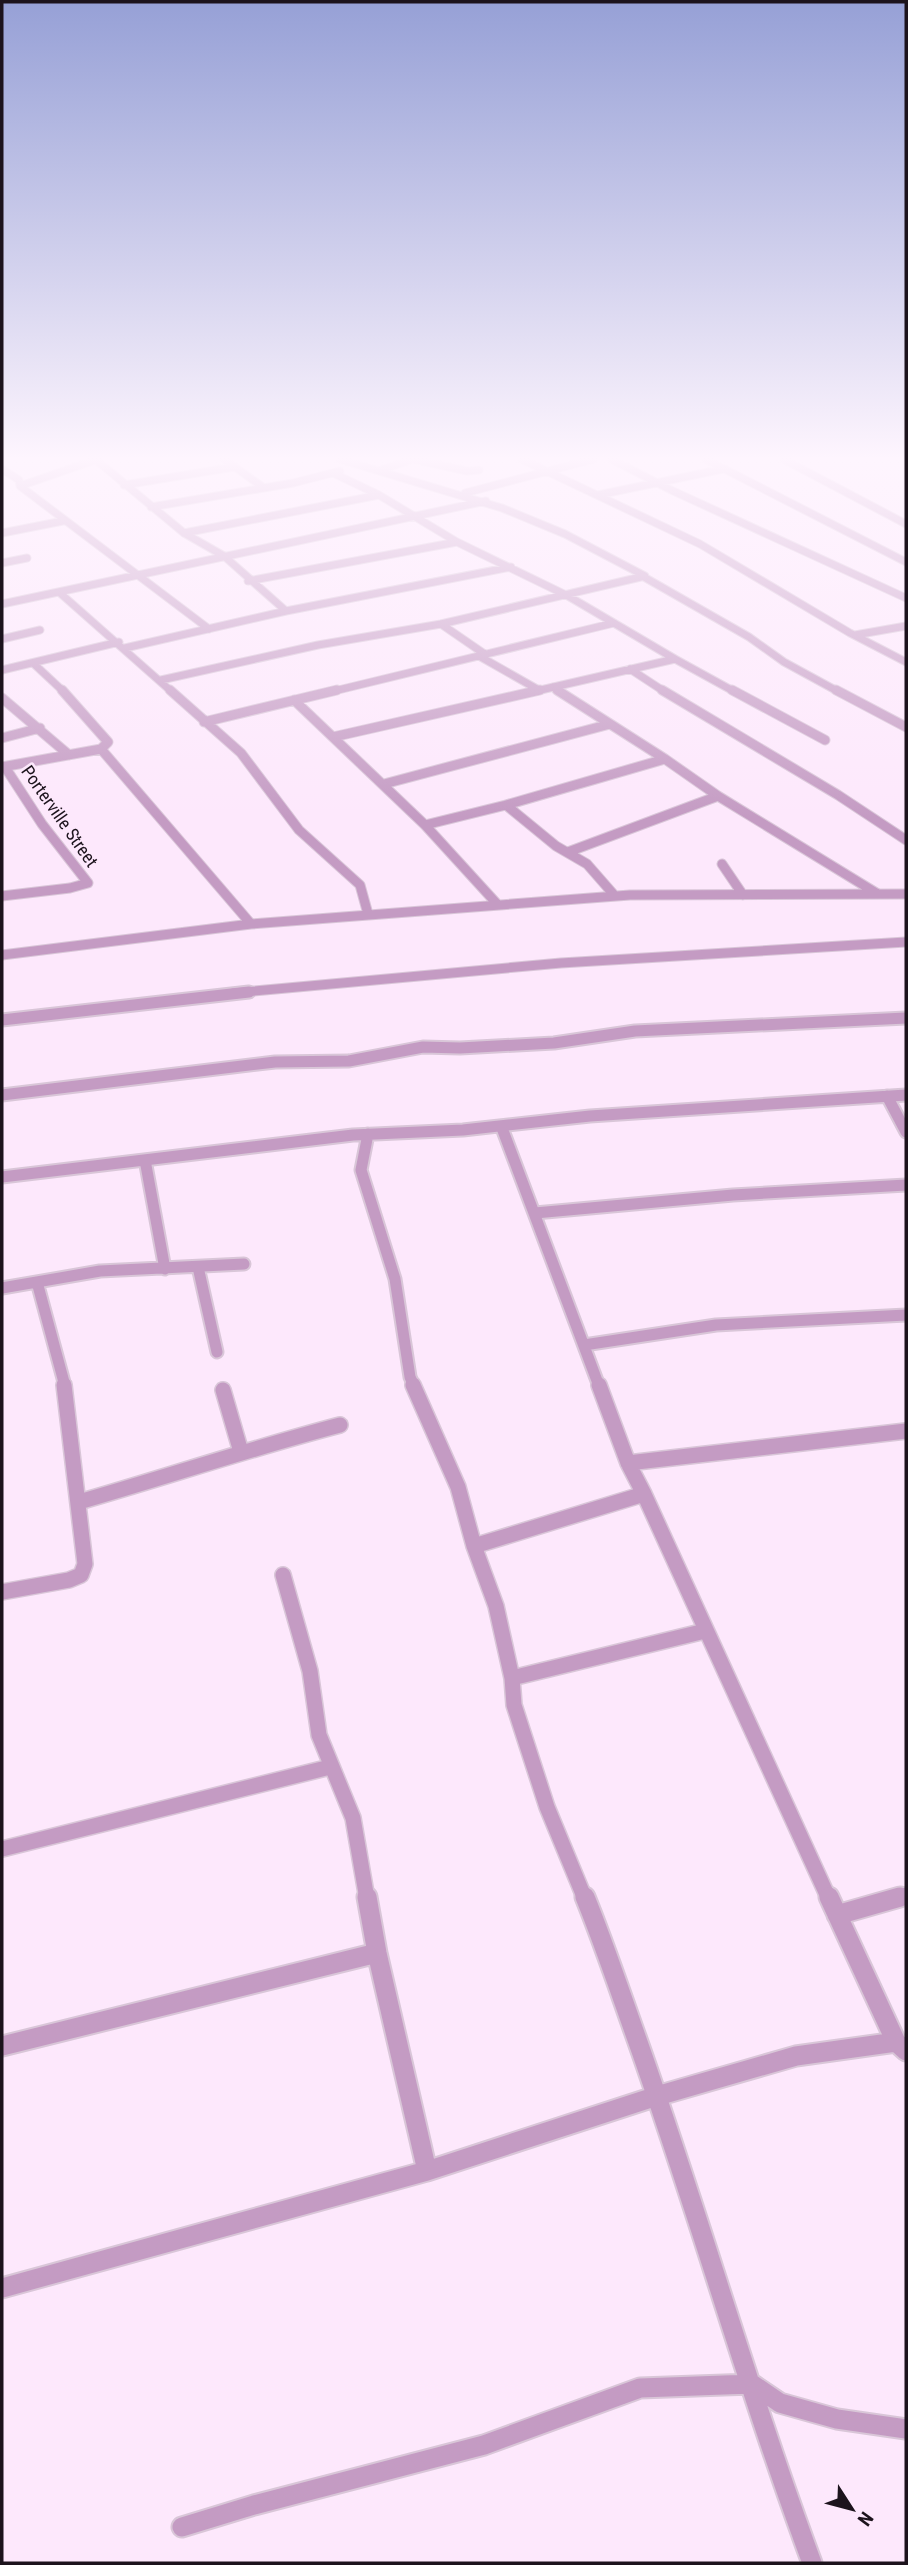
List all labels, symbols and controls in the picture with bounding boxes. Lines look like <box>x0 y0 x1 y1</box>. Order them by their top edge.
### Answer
street label: Porterville Street <box>17 761 103 871</box>
north arrow <box>817 2474 887 2544</box>
text: N <box>853 2507 878 2530</box>

